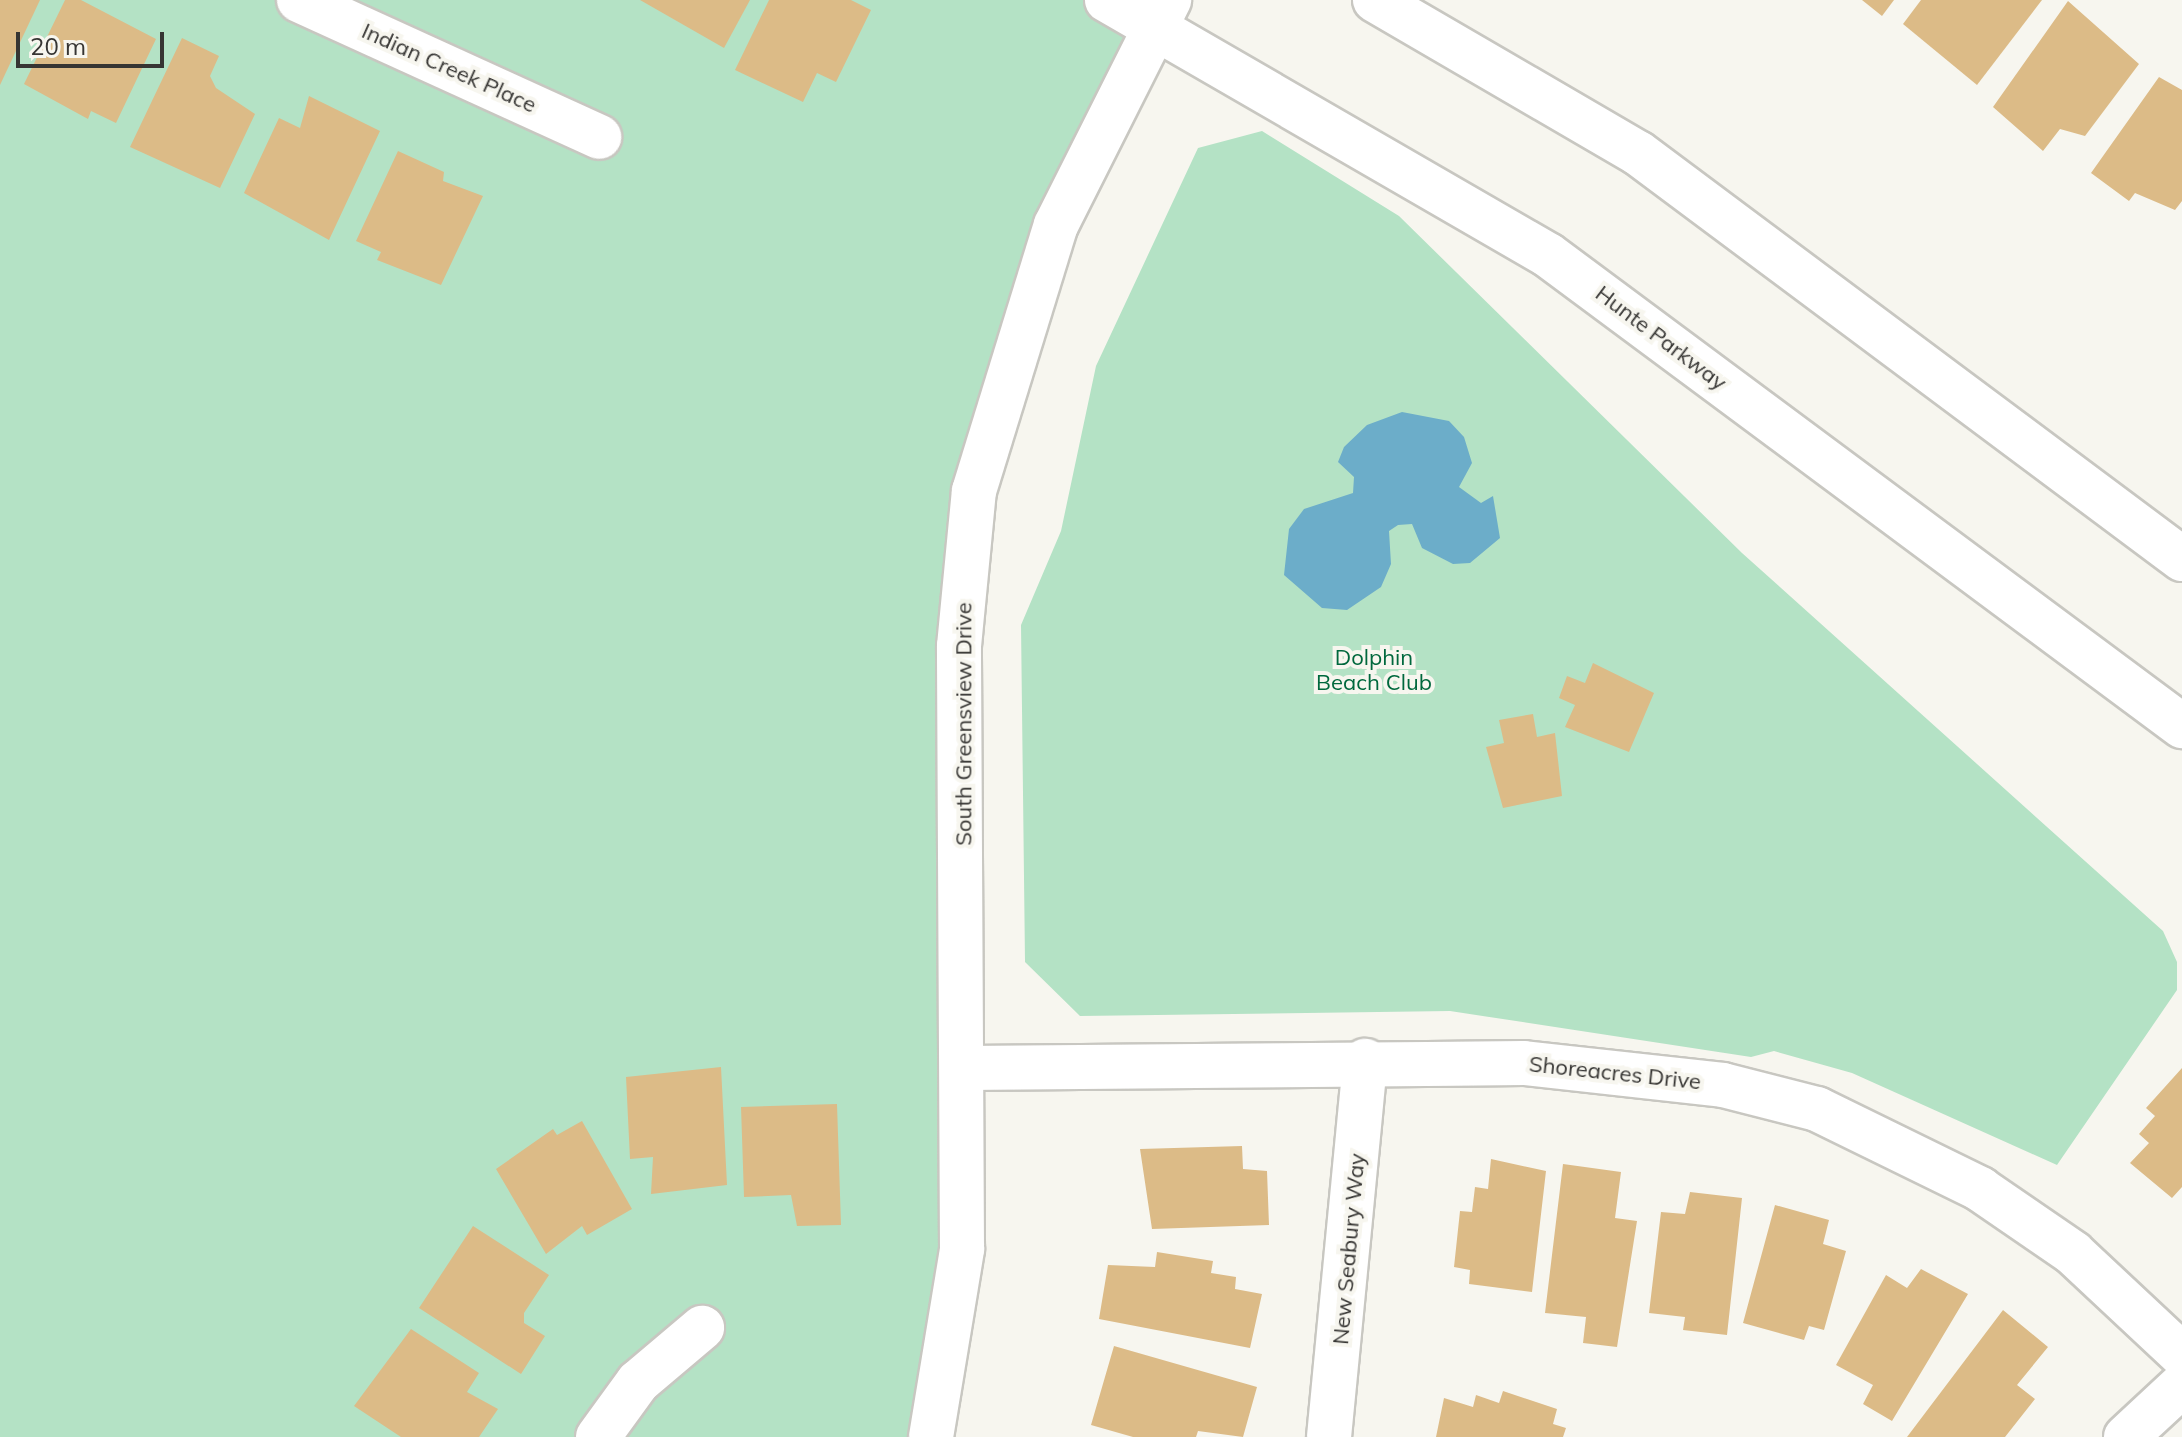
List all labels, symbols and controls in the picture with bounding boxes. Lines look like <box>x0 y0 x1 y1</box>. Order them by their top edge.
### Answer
scale bar <box>20 16 168 66</box>
street label: Indian Creek Place <box>358 18 540 118</box>
text: 20 m <box>30 31 86 61</box>
street label: Hunte Parkway <box>1590 280 1732 396</box>
street label: South Greensview Drive <box>951 602 977 846</box>
park label: Dolphin Beach Club <box>1316 644 1432 696</box>
street label: Shoreacres Drive <box>1528 1051 1702 1095</box>
street label: New Seabury Way <box>1327 1152 1371 1346</box>

